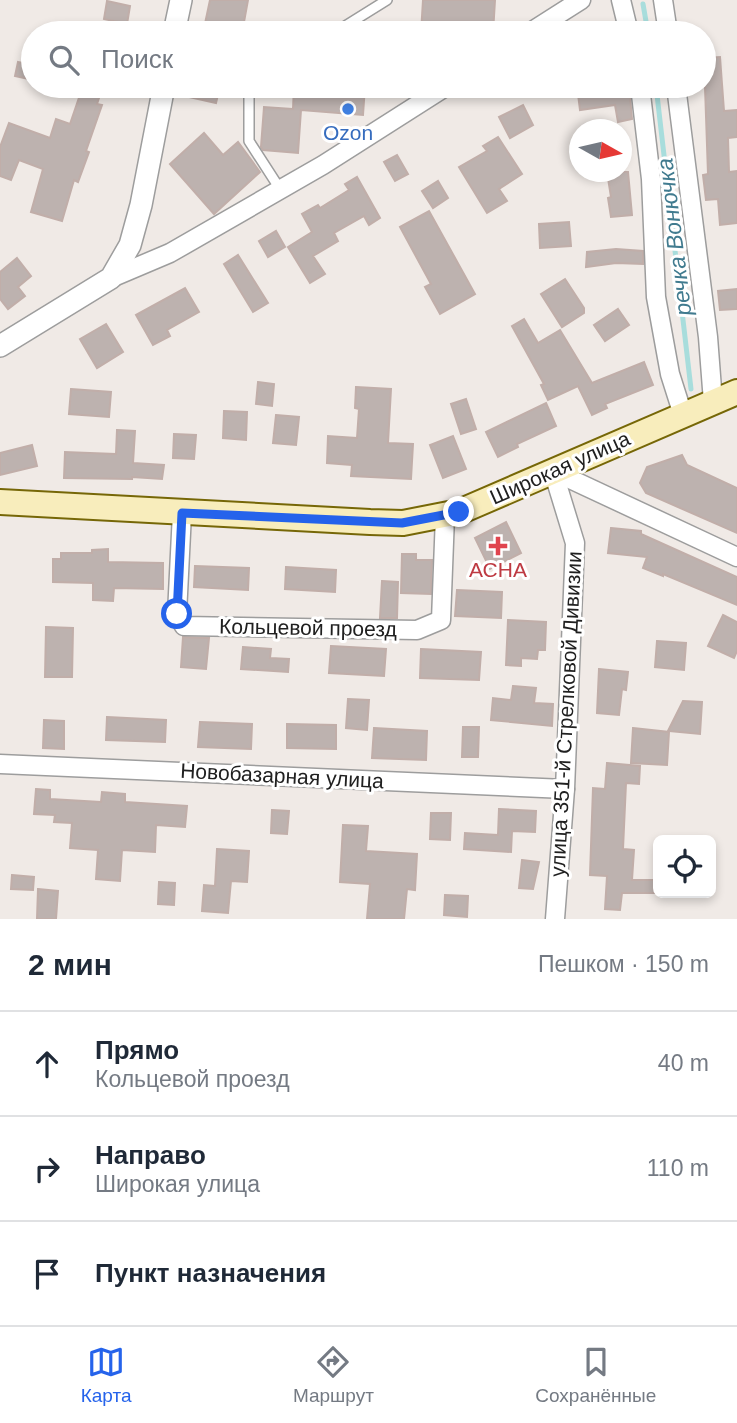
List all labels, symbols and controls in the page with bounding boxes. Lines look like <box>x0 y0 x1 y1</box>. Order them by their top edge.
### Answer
search box <box>21 21 716 98</box>
icon: search <box>45 41 83 79</box>
text: Поиск <box>101 44 173 74</box>
marker: Ozon <box>340 101 356 117</box>
north arrow <box>569 119 632 182</box>
place label: Ozon <box>323 121 373 144</box>
water label: речка Вонючка <box>651 157 697 318</box>
street label: Широкая улица <box>486 426 634 509</box>
route end <box>443 496 474 527</box>
marker: АСНА <box>490 538 506 554</box>
street label: улица 351-й Стрелковой Дивизии <box>545 551 586 877</box>
place label: АСНА <box>469 558 527 581</box>
route start <box>161 598 192 629</box>
street label: Кольцевой проезд <box>219 614 397 641</box>
street label: Новобазарная улица <box>180 759 385 792</box>
map controls <box>653 835 716 898</box>
button: locate <box>653 835 716 898</box>
text: 2 мин <box>28 948 112 981</box>
text: Пешком · 150 m <box>538 951 709 977</box>
text: Прямо <box>95 1035 179 1065</box>
icon: ahead <box>28 1045 66 1083</box>
text: 40 m <box>658 1050 709 1076</box>
text: Кольцевой проезд <box>95 1066 290 1092</box>
text: Направо <box>95 1140 206 1170</box>
icon: right <box>28 1150 66 1188</box>
text: 110 m <box>647 1155 709 1181</box>
text: Широкая улица <box>95 1171 260 1197</box>
icon: arrive <box>28 1255 66 1293</box>
text: Пункт назначения <box>95 1258 326 1288</box>
tab: Карта <box>81 1343 132 1407</box>
tab: Маршрут <box>293 1343 374 1407</box>
tab: Сохранённые <box>535 1343 656 1407</box>

